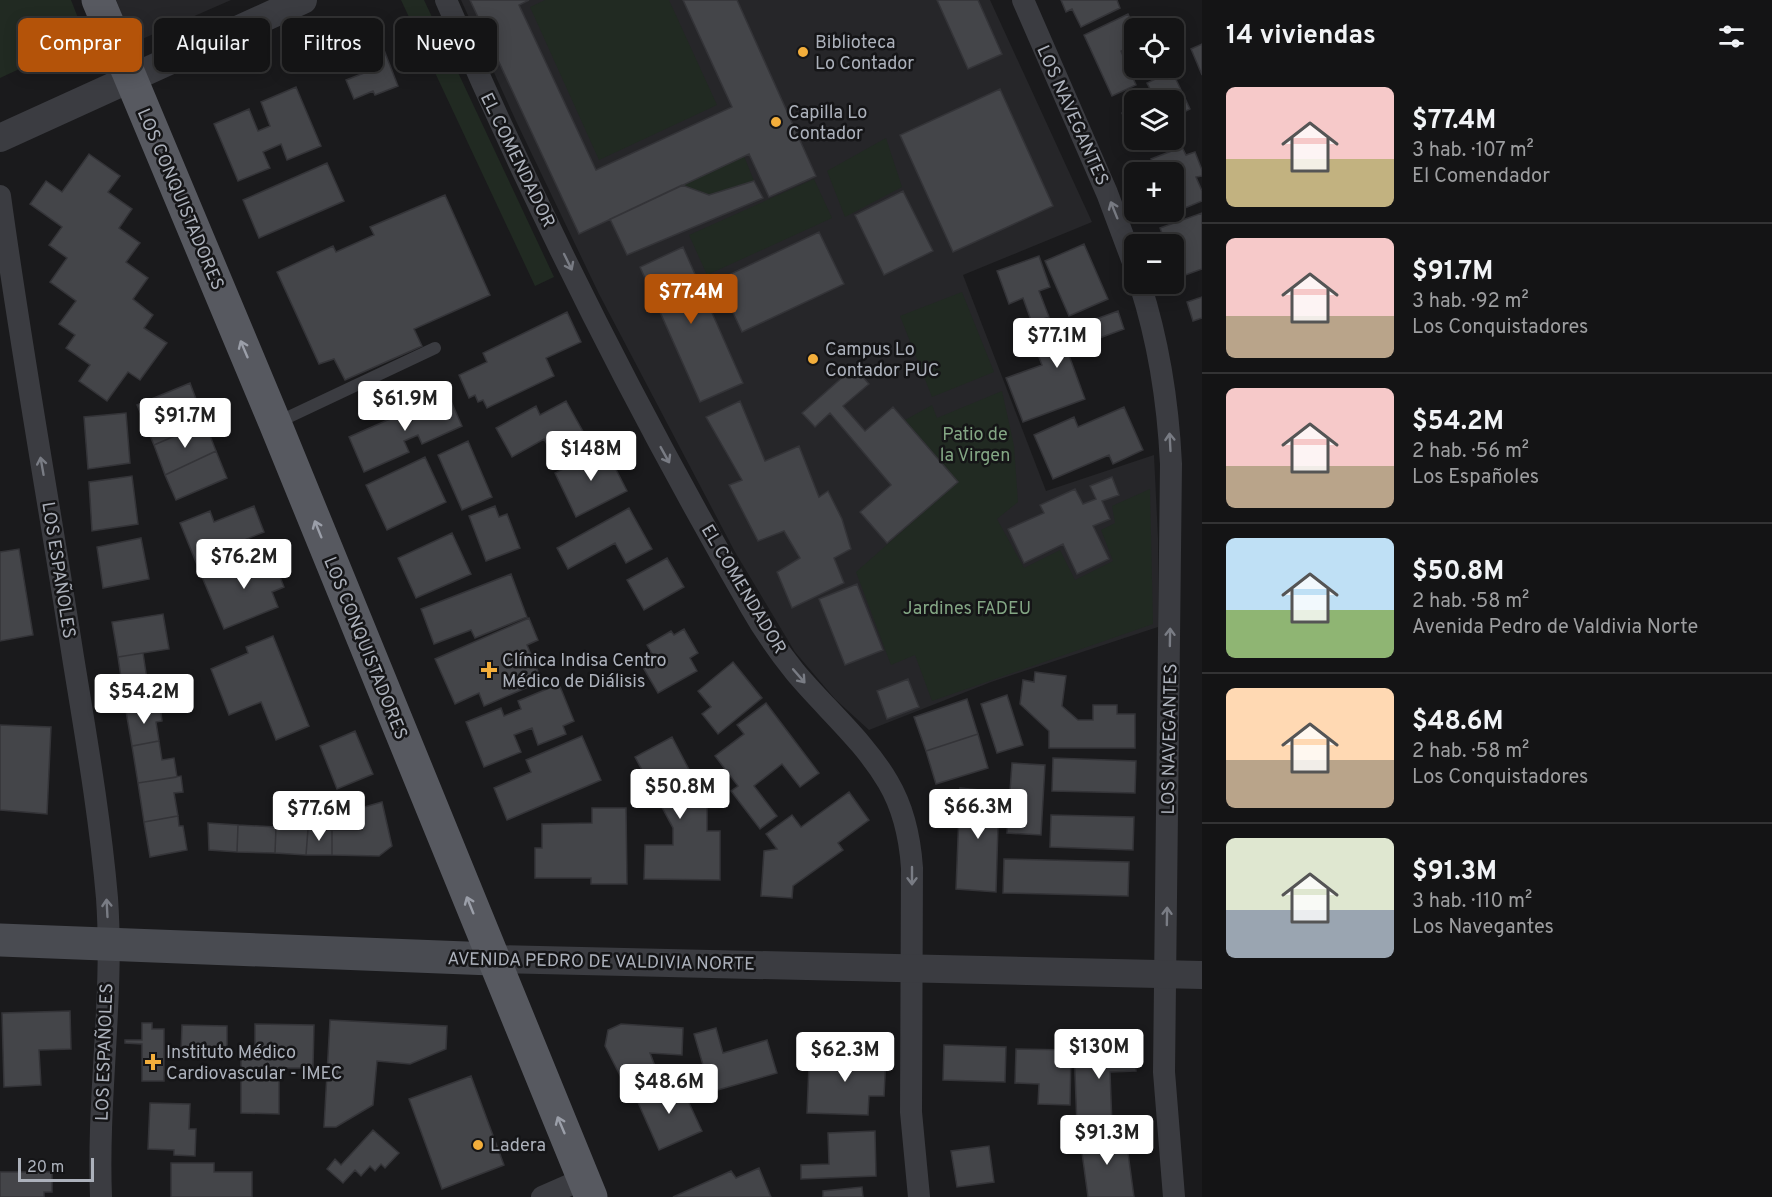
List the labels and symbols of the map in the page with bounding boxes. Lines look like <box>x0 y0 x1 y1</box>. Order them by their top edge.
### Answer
place label: Biblioteca Lo Contador <box>815 32 914 76</box>
street label: LOS NAVEGANTES <box>1030 42 1113 189</box>
marker: Biblioteca Lo Contador <box>796 45 810 59</box>
street label: EL COMENDADOR <box>474 89 559 232</box>
place label: Capilla Lo Contador <box>788 102 867 146</box>
street label: LOS CONQUISTADORES <box>131 105 228 294</box>
marker: Capilla Lo Contador <box>769 115 783 129</box>
one-way arrow <box>1108 201 1119 220</box>
one-way arrow <box>562 253 574 271</box>
pin: $77.4M <box>642 274 740 325</box>
pin: $77.1M <box>1008 318 1106 369</box>
place label: Campus Lo Contador PUC <box>825 339 939 383</box>
one-way arrow <box>238 340 249 358</box>
marker: Campus Lo Contador PUC <box>806 352 820 366</box>
pin: $61.9M <box>356 381 454 432</box>
pin: $91.7M <box>136 398 234 449</box>
park label: Patio de la Virgen <box>940 424 1010 468</box>
pin: $148M <box>549 431 633 482</box>
one-way arrow <box>1164 432 1175 452</box>
one-way arrow <box>660 446 671 464</box>
one-way arrow <box>36 456 47 476</box>
street label: LOS ESPAÑOLES <box>35 500 82 640</box>
one-way arrow <box>312 520 323 539</box>
street label: EL COMENDADOR <box>695 521 791 659</box>
pin: $76.2M <box>195 539 293 590</box>
street label: LOS CONQUISTADORES <box>317 554 412 743</box>
park label: Jardines FADEU <box>903 598 1031 621</box>
one-way arrow <box>1164 627 1176 647</box>
place label: Clínica Indisa Centro Médico de Diálisis <box>502 650 666 694</box>
marker: Clínica Indisa Centro Médico de Diálisis <box>480 661 498 679</box>
street label: LOS NAVEGANTES <box>1158 663 1183 815</box>
one-way arrow <box>792 668 806 683</box>
pin: $54.2M <box>95 674 193 725</box>
pin: $50.8M <box>631 769 729 820</box>
pin: $66.3M <box>929 789 1027 840</box>
pin: $77.6M <box>270 791 368 842</box>
one-way arrow <box>906 865 918 885</box>
one-way arrow <box>464 896 475 914</box>
one-way arrow <box>101 898 112 918</box>
one-way arrow <box>1161 906 1173 926</box>
street label: AVENIDA PEDRO DE VALDIVIA NORTE <box>447 948 755 977</box>
street label: LOS ESPAÑOLES <box>90 983 119 1121</box>
pin: $130M <box>1057 1029 1141 1080</box>
pin: $62.3M <box>796 1032 894 1083</box>
place label: Instituto Médico Cardiovascular - IMEC <box>166 1042 342 1086</box>
marker: Instituto Médico Cardiovascular - IMEC <box>144 1053 162 1071</box>
pin: $48.6M <box>620 1064 718 1115</box>
pin: $91.3M <box>1058 1115 1156 1166</box>
one-way arrow <box>555 1116 566 1135</box>
place label: Ladera <box>490 1135 546 1158</box>
marker: Ladera <box>471 1138 485 1152</box>
scale bar <box>18 1155 94 1182</box>

